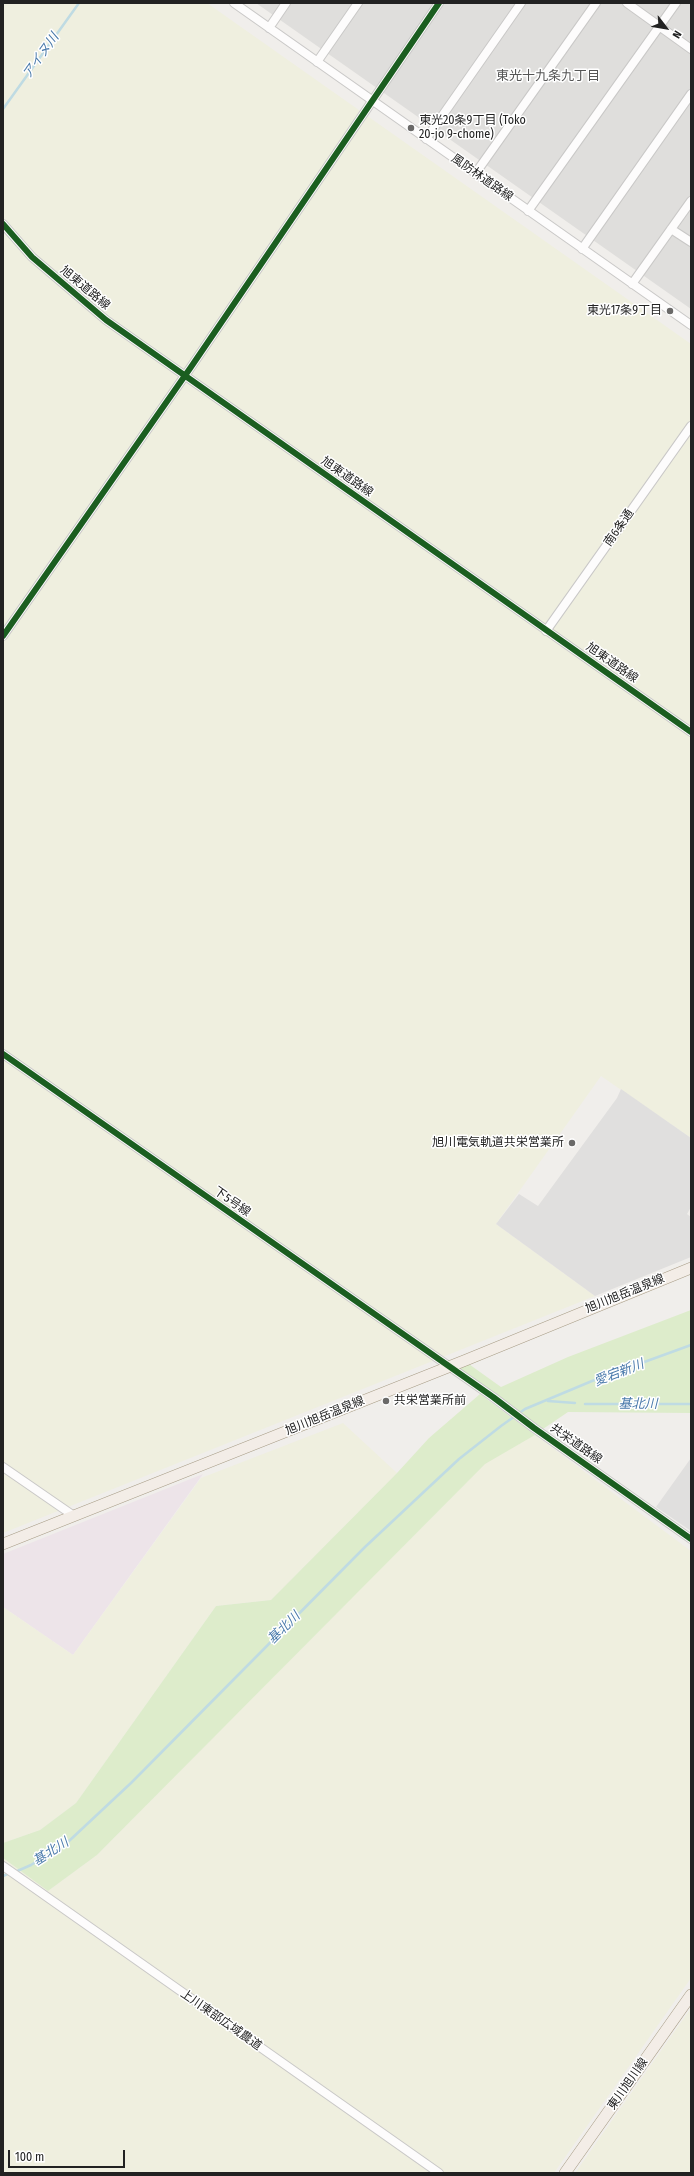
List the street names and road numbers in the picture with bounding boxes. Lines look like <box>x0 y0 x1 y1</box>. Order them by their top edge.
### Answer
street label: 風防林道路線 <box>448 151 516 205</box>
street label: 旭東道路線 <box>57 263 113 313</box>
street label: 旭東道路線 <box>318 454 376 500</box>
street label: 南6条通 <box>601 507 637 549</box>
street label: 旭東道路線 <box>583 640 641 686</box>
street label: 下5号線 <box>211 1184 253 1220</box>
street label: 旭川旭岳温泉線 <box>583 1272 667 1316</box>
street label: 旭川旭岳温泉線 <box>283 1394 367 1438</box>
street label: 共栄道路線 <box>547 1421 605 1467</box>
street label: 上川東部広域農道 <box>178 1987 264 2053</box>
street label: 東川旭川線 <box>605 2055 651 2113</box>

